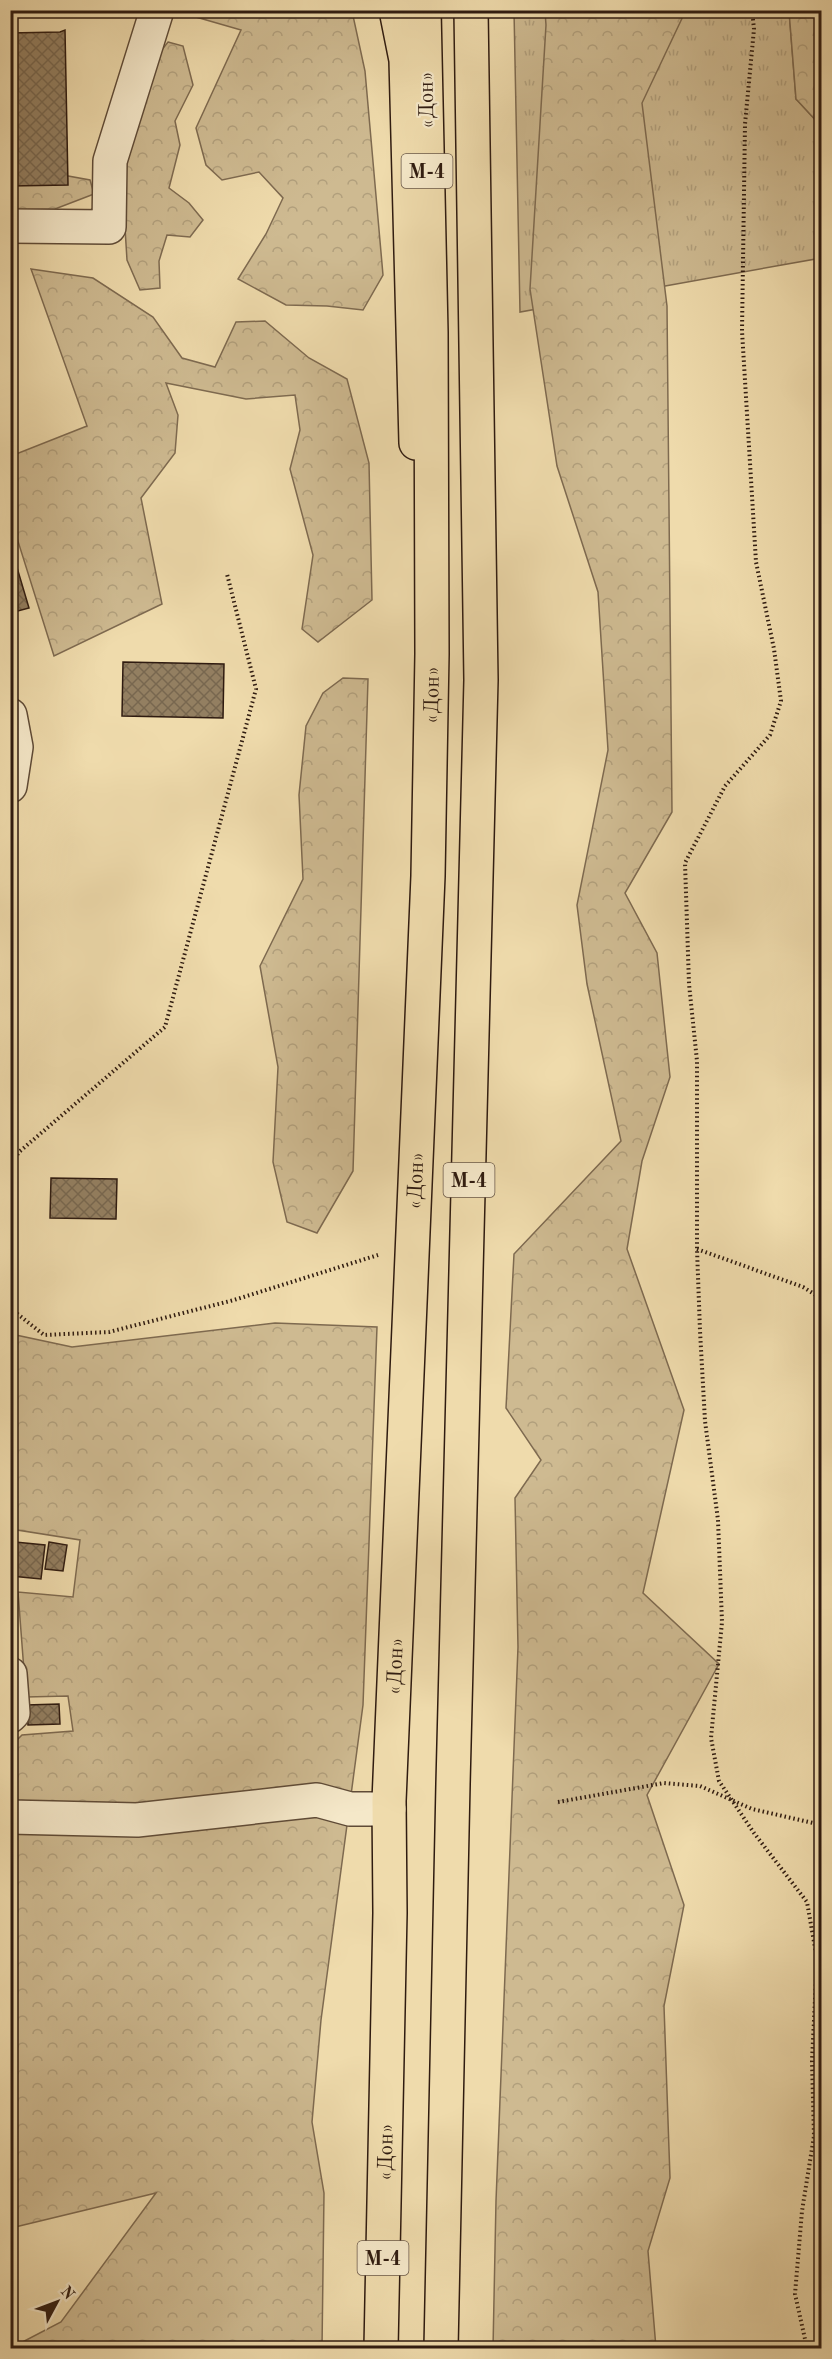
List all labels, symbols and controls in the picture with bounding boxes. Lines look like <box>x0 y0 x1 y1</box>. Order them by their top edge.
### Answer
street label: «Дон» <box>416 71 439 129</box>
road number: М-4 <box>402 154 452 188</box>
street label: «Дон» <box>422 666 444 724</box>
street label: «Дон» <box>405 1151 428 1210</box>
road number: М-4 <box>444 1163 494 1197</box>
street label: «Дон» <box>384 1637 408 1696</box>
street label: «Дон» <box>375 2123 398 2181</box>
road number: М-4 <box>358 2241 409 2275</box>
north arrow <box>27 2272 87 2332</box>
text: N <box>57 2284 77 2304</box>

